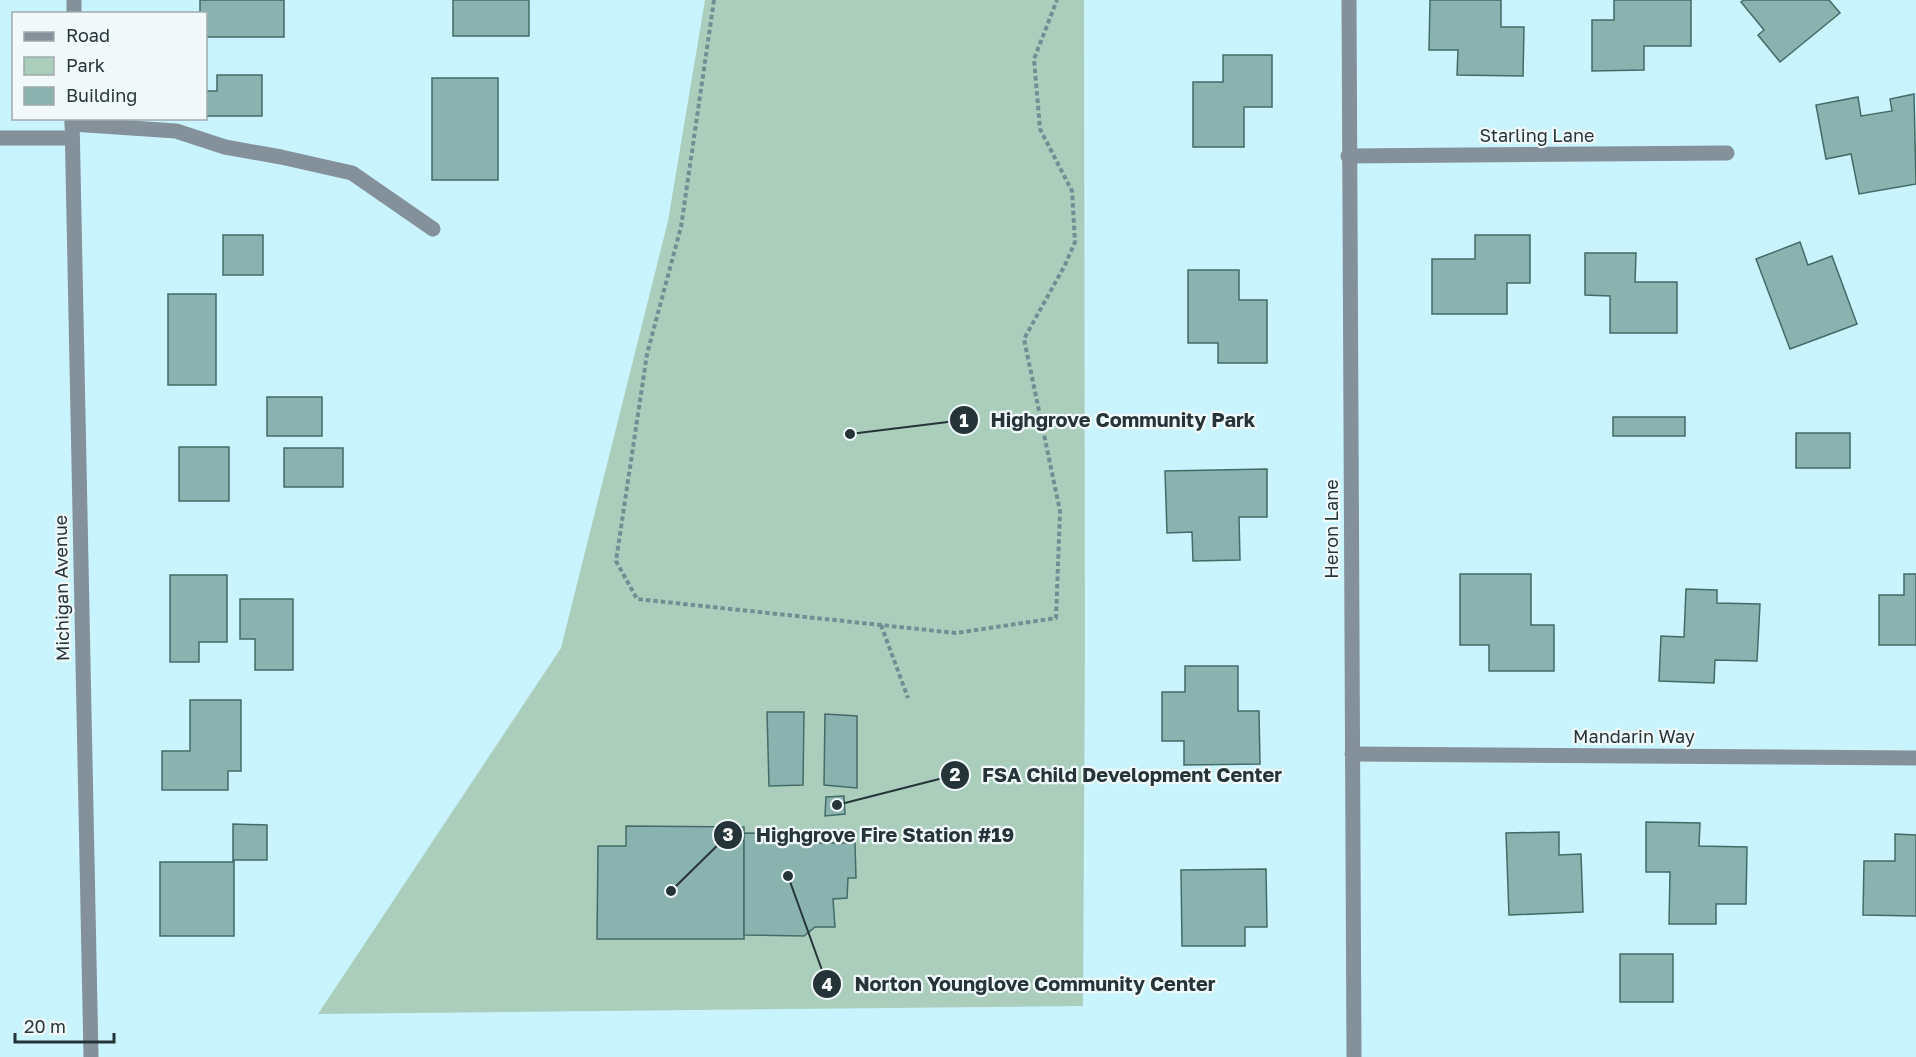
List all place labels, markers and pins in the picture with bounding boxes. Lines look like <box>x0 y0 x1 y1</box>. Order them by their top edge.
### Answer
callout: Highgrove Community Park <box>949 401 1268 439</box>
callout: FSA Child Development Center <box>940 756 1294 794</box>
callout: Highgrove Fire Station #19 <box>713 816 1026 854</box>
callout: Norton Younglove Community Center <box>812 965 1227 1003</box>

